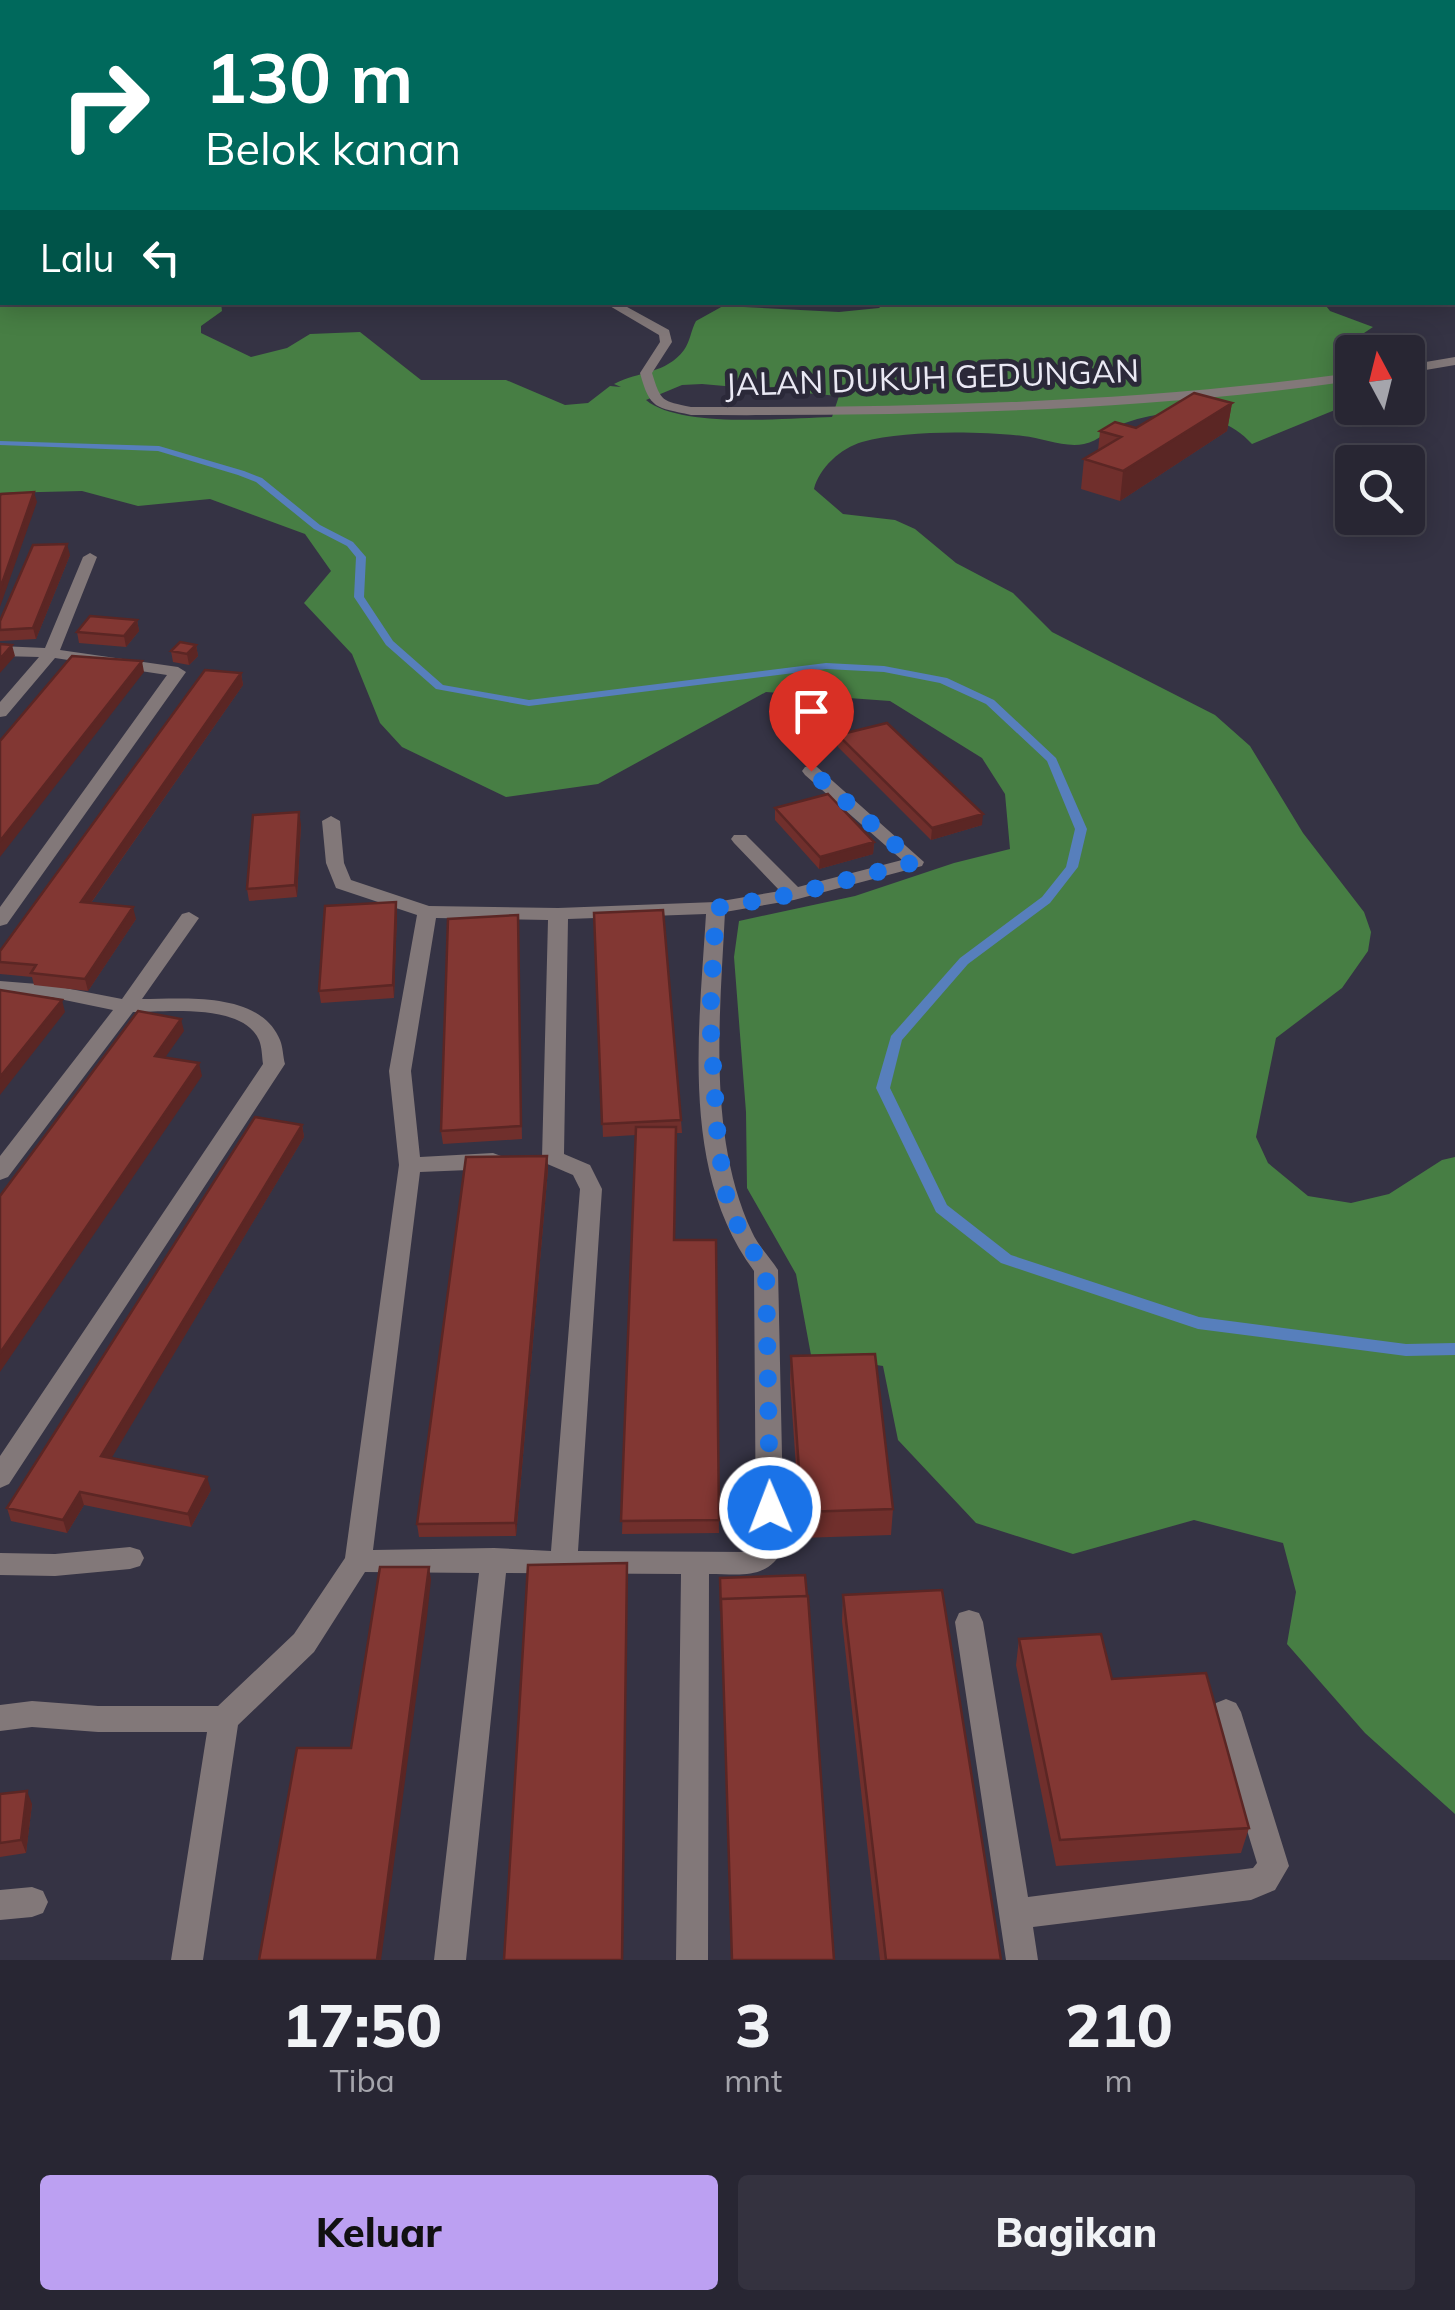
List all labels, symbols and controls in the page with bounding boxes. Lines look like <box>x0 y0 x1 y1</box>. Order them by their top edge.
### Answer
text: 130 m <box>205 33 413 121</box>
icon: right <box>40 40 170 170</box>
text: Belok kanan <box>205 120 461 176</box>
icon: left <box>134 230 189 285</box>
text: Lalu <box>40 234 114 282</box>
north arrow <box>1335 335 1425 425</box>
map controls <box>1335 335 1425 535</box>
street label: JALAN DUKUH GEDUNGAN <box>724 350 1140 404</box>
button: search <box>1335 445 1425 535</box>
pin <box>769 669 854 772</box>
icon: arrive <box>784 684 839 739</box>
position arrow <box>718 1456 822 1560</box>
text: 17:50 <box>282 1987 442 2062</box>
text: 3 <box>735 1987 771 2062</box>
text: 210 <box>1065 1987 1173 2062</box>
text: Tiba <box>329 2060 395 2100</box>
text: mnt <box>724 2060 782 2100</box>
text: m <box>1105 2060 1133 2100</box>
button: Keluar <box>40 2175 718 2290</box>
button: Bagikan <box>738 2175 1415 2290</box>

